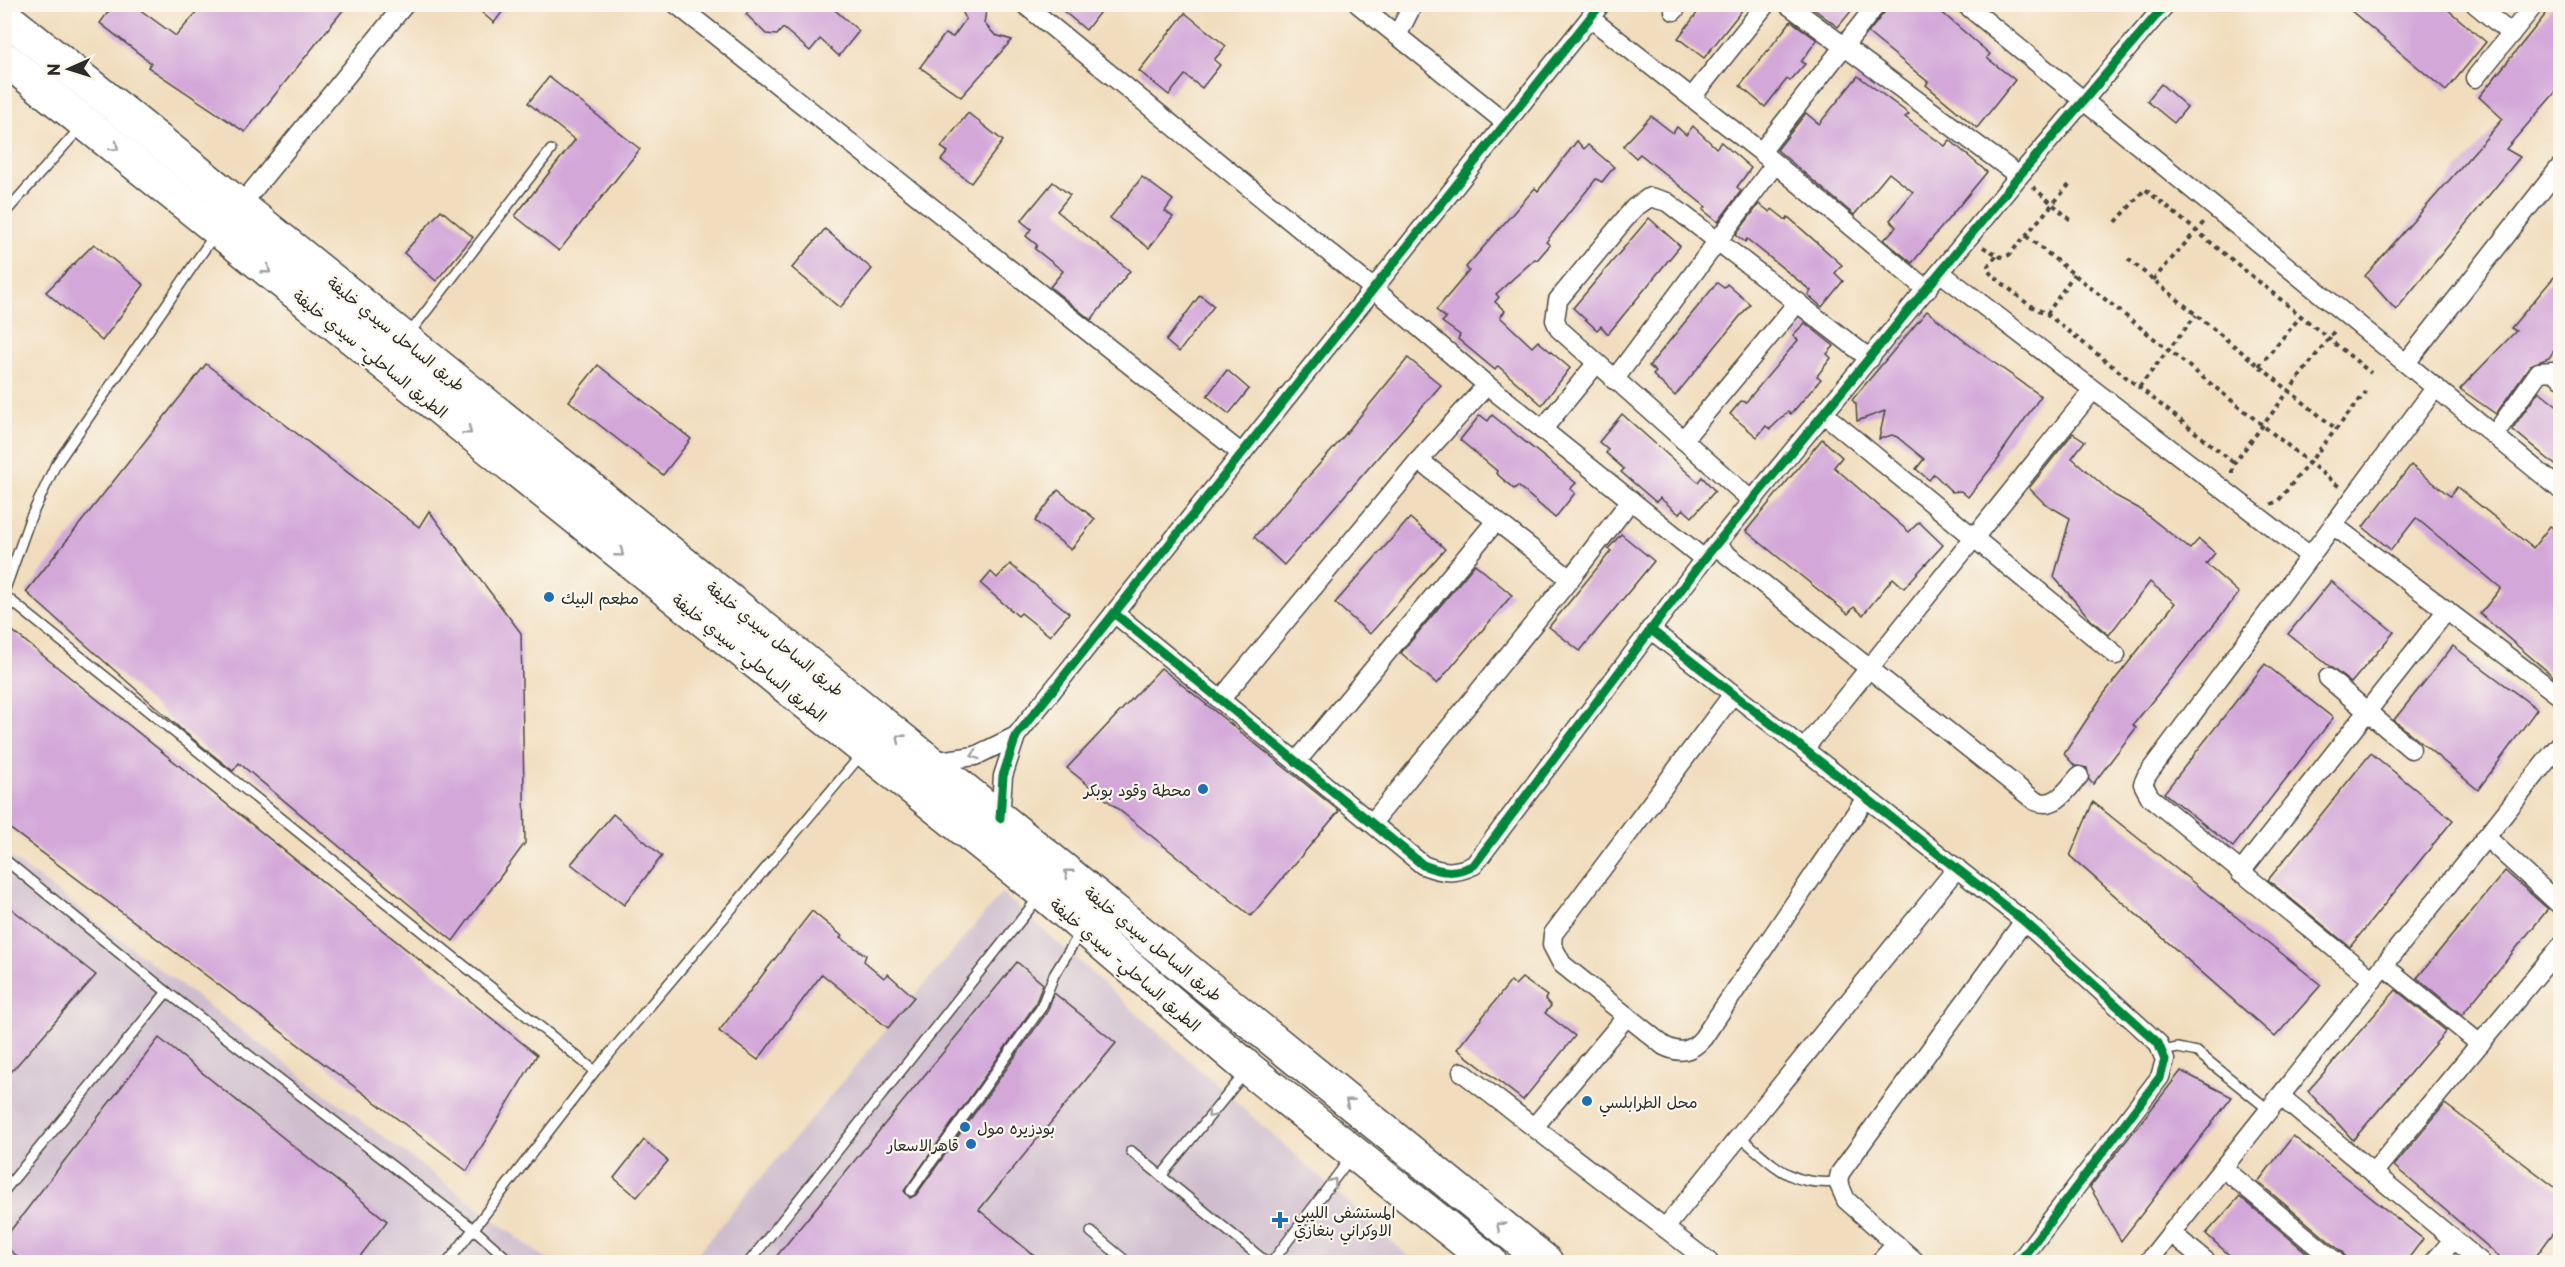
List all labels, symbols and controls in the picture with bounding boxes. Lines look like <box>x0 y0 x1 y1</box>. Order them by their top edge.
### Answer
north arrow <box>39 39 99 99</box>
text: N <box>41 63 65 77</box>
one-way arrow <box>109 140 120 151</box>
one-way arrow <box>260 262 271 273</box>
street label: طريق الساحل سيدي خليفة <box>322 270 471 397</box>
street label: الطريق الساحلي- سيدي خليفة <box>286 283 453 426</box>
one-way arrow <box>462 424 473 435</box>
one-way arrow <box>614 546 625 557</box>
street label: طريق الساحل سيدي خليفة <box>701 575 850 702</box>
place label: مطعم البيك <box>561 585 639 611</box>
street label: الطريق الساحلي- سيدي خليفة <box>665 587 832 730</box>
marker: مطعم البيك <box>542 590 556 604</box>
one-way arrow <box>895 734 906 745</box>
one-way arrow <box>970 748 981 760</box>
place label: محطة وقود بوبكر <box>1082 777 1191 801</box>
marker: محطة وقود بوبكر <box>1196 782 1210 796</box>
one-way arrow <box>1064 869 1075 880</box>
street label: طريق الساحل سيدي خليفة <box>1079 880 1228 1007</box>
street label: الطريق الساحلي- سيدي خليفة <box>1043 892 1207 1039</box>
place label: محل الطرابلسي <box>1599 1089 1698 1117</box>
marker: محل الطرابلسي <box>1580 1094 1594 1108</box>
one-way arrow <box>1345 1099 1356 1110</box>
one-way arrow <box>1207 1107 1218 1118</box>
place label: بودزيره مول <box>977 1115 1055 1139</box>
marker: بودزيره مول <box>958 1120 972 1134</box>
place label: قاهرالاسعار <box>885 1132 959 1156</box>
marker: قاهرالاسعار <box>964 1137 978 1151</box>
one-way arrow <box>1325 1178 1336 1189</box>
place label: المستشفى الليبي الاوكراني بنغازي <box>1294 1199 1395 1245</box>
marker: المستشفى الليبي الاوكراني بنغازي <box>1271 1211 1289 1229</box>
one-way arrow <box>1496 1222 1507 1233</box>

